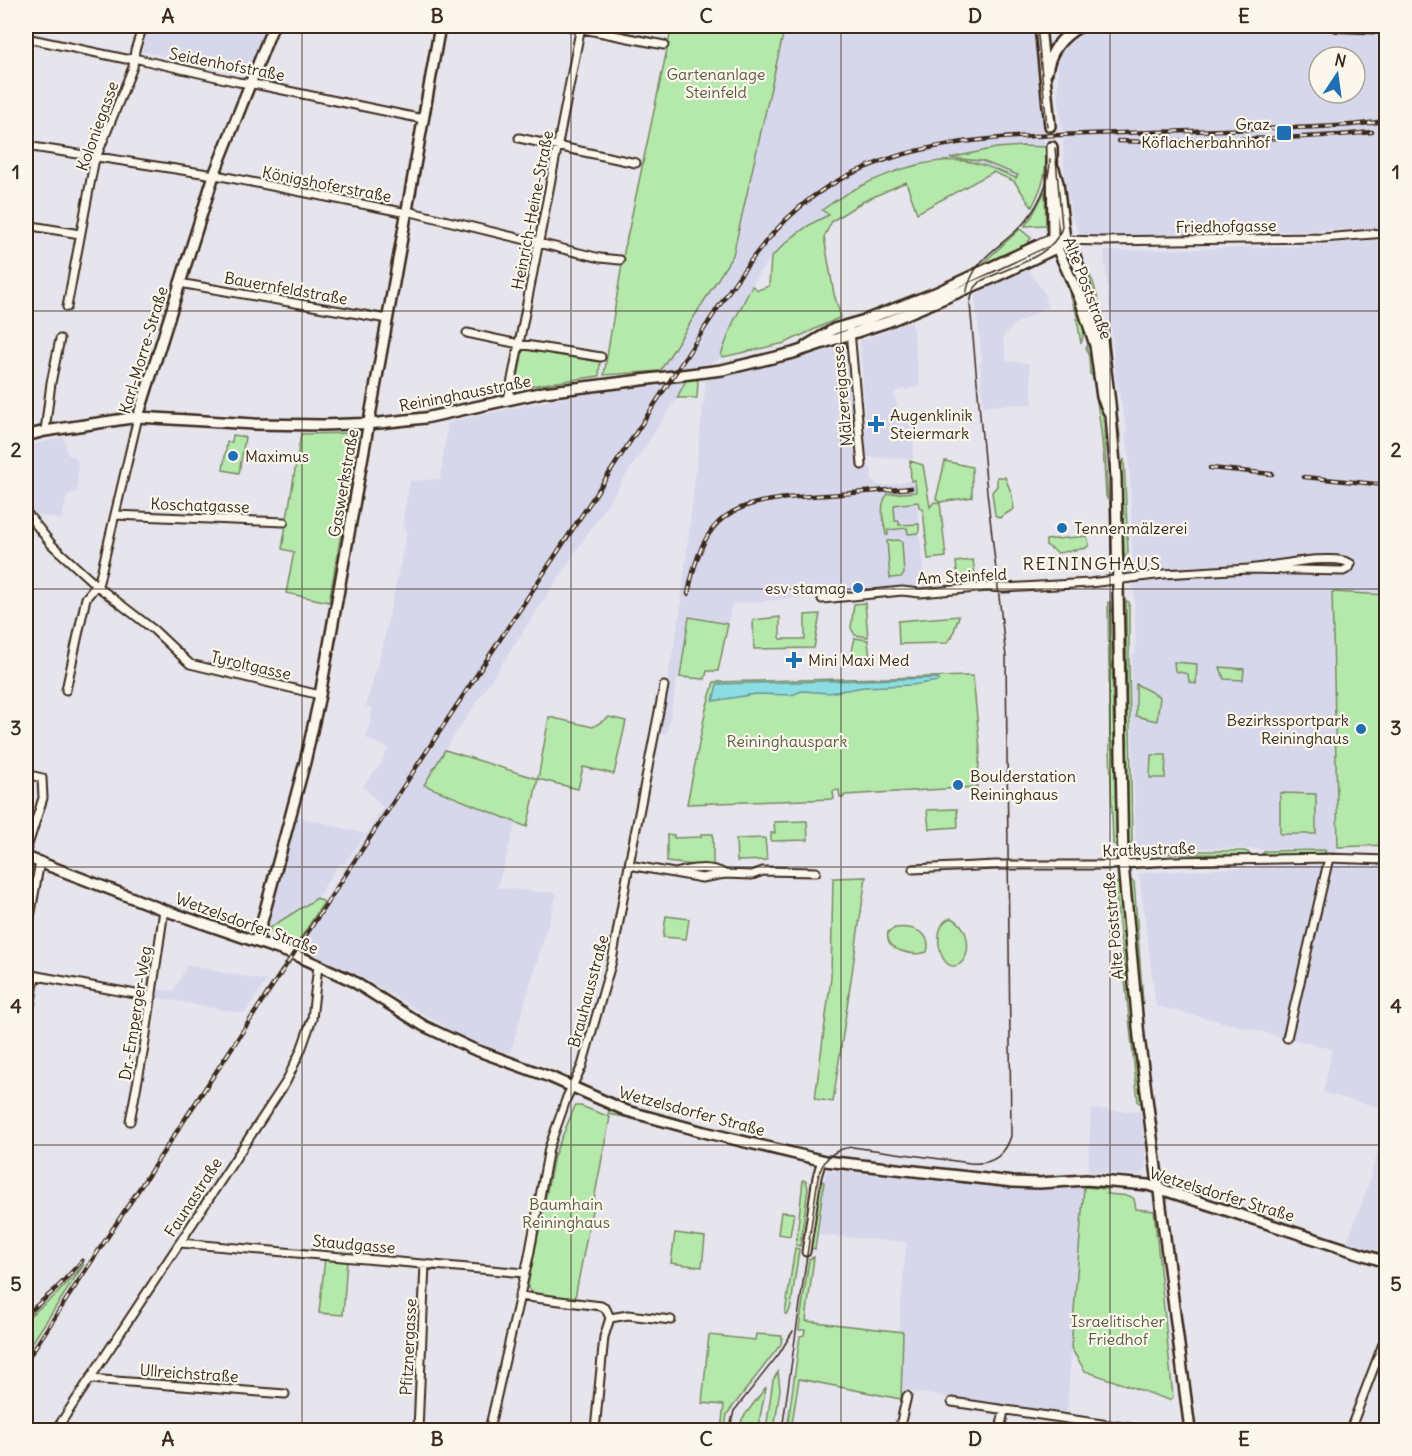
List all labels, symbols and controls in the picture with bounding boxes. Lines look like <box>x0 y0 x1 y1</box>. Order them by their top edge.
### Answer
text: A <box>162 3 175 28</box>
text: B <box>430 3 444 28</box>
text: C <box>699 3 713 28</box>
text: D <box>968 3 982 28</box>
text: E <box>1238 3 1250 28</box>
street label: Seidenhofstraße <box>168 43 286 85</box>
north arrow <box>1307 45 1367 105</box>
text: N <box>1333 49 1348 71</box>
park label: Gartenanlage Steinfeld <box>667 64 765 102</box>
street label: Koloniegasse <box>72 78 122 174</box>
place label: Graz Köflacherbahnhof <box>1141 114 1271 152</box>
marker: Graz Köflacherbahnhof <box>1275 124 1293 142</box>
street label: Heinrich-Heine-Straße <box>507 129 557 291</box>
text: 1 <box>12 159 20 184</box>
text: 1 <box>1392 159 1400 184</box>
street label: Königshoferstraße <box>261 162 393 206</box>
street label: Friedhofgasse <box>1175 215 1277 237</box>
street label: Alte Poststraße <box>1059 234 1117 342</box>
street label: Bauernfeldstraße <box>223 267 349 309</box>
street label: Karl-Morre-Straße <box>114 284 172 416</box>
street label: Mälzereigasse <box>828 345 856 447</box>
street label: Reininghausstraße <box>398 370 532 416</box>
place label: Augenklinik Steiermark <box>890 405 973 443</box>
marker: Augenklinik Steiermark <box>867 415 885 433</box>
street label: Gaswerkstraße <box>324 427 362 539</box>
text: 2 <box>11 437 22 462</box>
text: 2 <box>1391 437 1402 462</box>
place label: Maximus <box>245 446 309 466</box>
marker: Maximus <box>226 449 240 463</box>
street label: Koschatgasse <box>150 493 250 517</box>
place label: Tennenmälzerei <box>1074 518 1187 538</box>
marker: Tennenmälzerei <box>1055 521 1069 535</box>
district label: REININGHAUS <box>1023 552 1161 575</box>
street label: Am Steinfeld <box>917 564 1007 588</box>
place label: esv stamag <box>765 578 846 598</box>
marker: esv stamag <box>851 581 865 595</box>
street label: Tyroltgasse <box>209 646 293 684</box>
place label: Mini Maxi Med <box>808 650 909 670</box>
marker: Mini Maxi Med <box>785 651 803 669</box>
place label: Bezirkssportpark Reininghaus <box>1226 710 1349 748</box>
text: 3 <box>10 715 22 740</box>
text: 3 <box>1390 715 1402 740</box>
marker: Bezirkssportpark Reininghaus <box>1354 722 1368 736</box>
park label: Reininghauspark <box>727 731 847 751</box>
place label: Boulderstation Reininghaus <box>970 766 1076 804</box>
marker: Boulderstation Reininghaus <box>951 778 965 792</box>
street label: Kratkystraße <box>1102 837 1196 861</box>
street label: Alte Poststraße <box>1098 871 1128 981</box>
street label: Wetzelsdorfer Straße <box>173 888 321 958</box>
street label: Brauhausstraße <box>563 933 613 1049</box>
street label: Dr.-Emperger-Weg <box>115 944 155 1082</box>
text: 4 <box>10 993 22 1018</box>
text: 4 <box>1390 993 1402 1018</box>
street label: Wetzelsdorfer Straße <box>617 1082 767 1140</box>
street label: Faunastraße <box>160 1154 226 1240</box>
street label: Wetzelsdorfer Straße <box>1147 1162 1297 1226</box>
park label: Baumhain Reininghaus <box>522 1194 610 1232</box>
street label: Staudgasse <box>312 1230 396 1258</box>
text: 5 <box>10 1271 22 1296</box>
text: 5 <box>1390 1271 1402 1296</box>
street label: Pfitznergasse <box>395 1298 421 1396</box>
park label: Israelitischer Friedhof <box>1071 1311 1166 1349</box>
street label: Ullreichstraße <box>139 1360 239 1386</box>
text: A <box>162 1426 175 1451</box>
text: B <box>430 1426 444 1451</box>
text: C <box>699 1426 713 1451</box>
text: D <box>968 1426 982 1451</box>
text: E <box>1238 1426 1250 1451</box>

